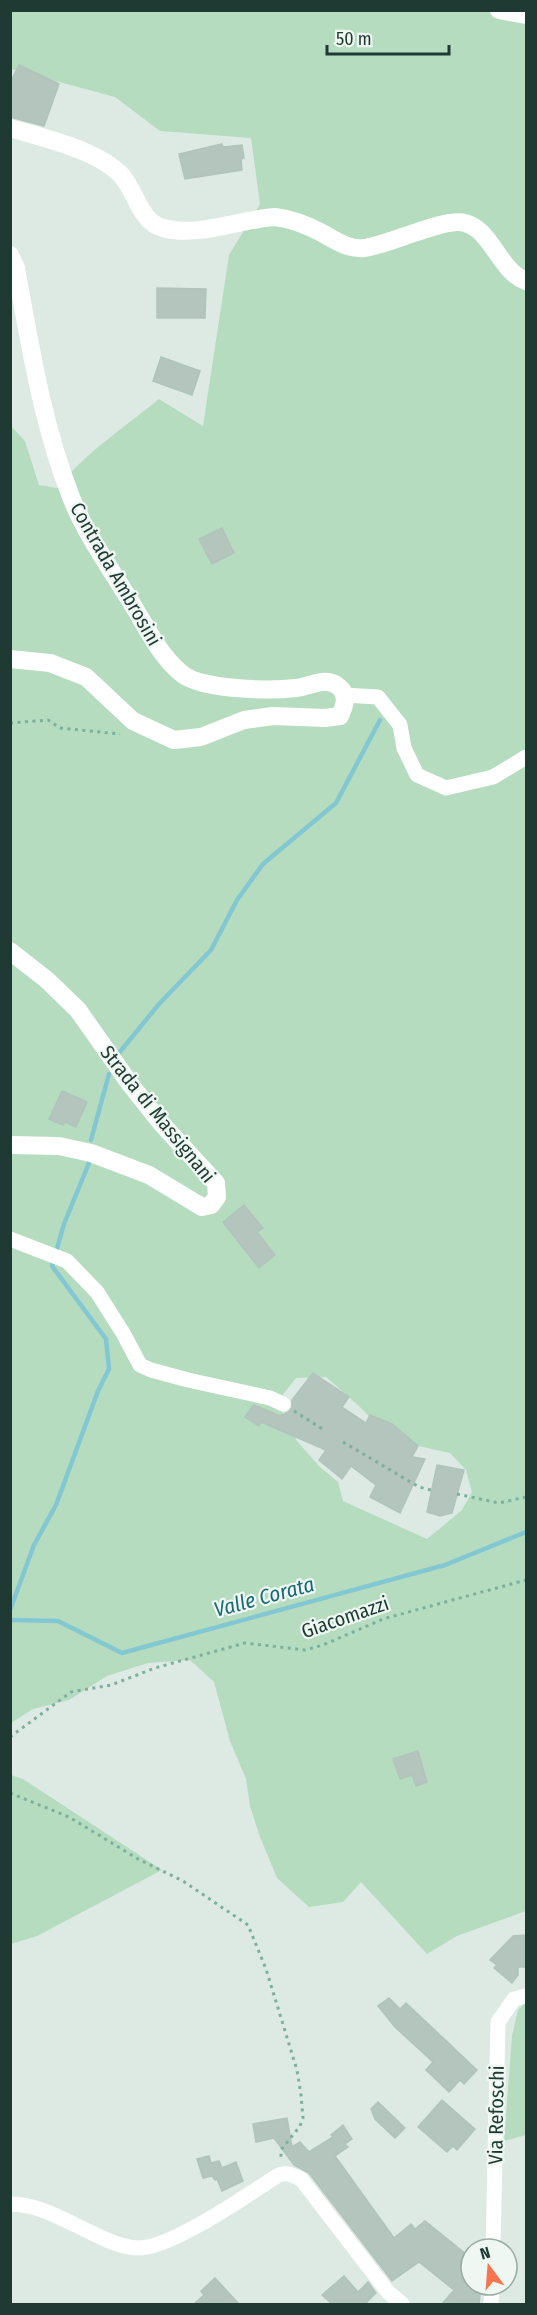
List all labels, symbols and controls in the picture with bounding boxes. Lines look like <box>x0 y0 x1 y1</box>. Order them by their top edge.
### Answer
scale bar <box>327 18 448 56</box>
text: 50 m <box>336 28 372 50</box>
street label: Contrada Ambrosini <box>65 498 167 650</box>
street label: Strada di Massignani <box>95 1041 221 1187</box>
water label: Valle Corata <box>211 1571 317 1623</box>
street label: Giacomazzi <box>298 1591 392 1643</box>
street label: Via Refoschi <box>483 2065 509 2165</box>
north arrow <box>459 2237 519 2297</box>
text: N <box>478 2243 492 2264</box>

